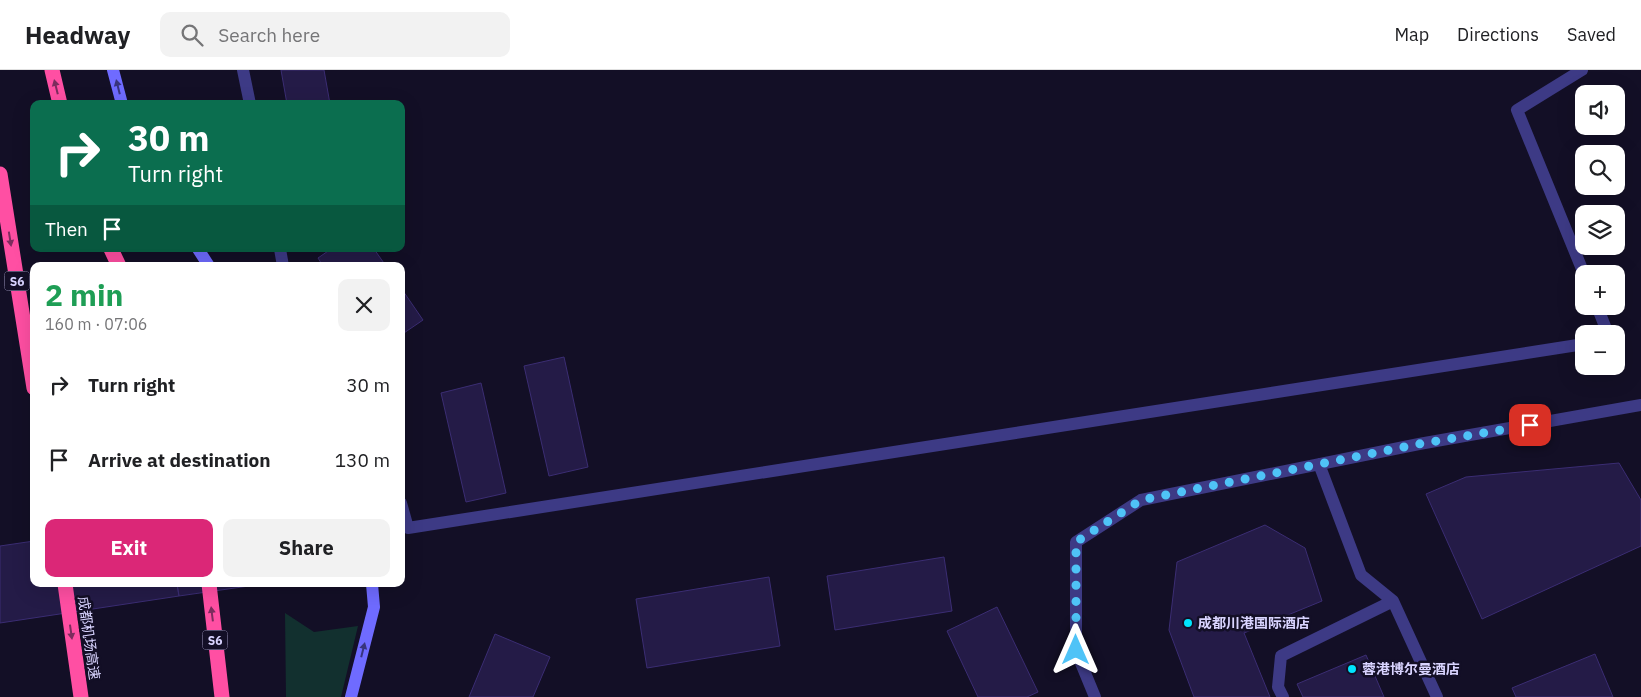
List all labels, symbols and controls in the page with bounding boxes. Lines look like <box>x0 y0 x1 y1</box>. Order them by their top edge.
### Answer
search box <box>160 12 510 57</box>
text: Headway <box>25 19 130 51</box>
icon: search <box>178 21 206 49</box>
text: Search here <box>218 23 320 47</box>
text: Map <box>1394 23 1429 46</box>
text: Directions <box>1457 23 1539 46</box>
text: Saved <box>1567 23 1616 46</box>
one-way arrow <box>52 79 60 94</box>
one-way arrow <box>114 79 122 94</box>
map controls <box>1575 85 1625 375</box>
button: sound <box>1575 85 1625 135</box>
text: 30 m <box>128 115 210 161</box>
icon: right <box>45 120 110 185</box>
button: search <box>1575 145 1625 195</box>
text: Turn right <box>128 159 223 188</box>
button: layers <box>1575 205 1625 255</box>
icon: arrive <box>98 215 126 243</box>
text: Then <box>45 217 88 241</box>
one-way arrow <box>7 231 15 247</box>
button: + <box>1575 265 1625 315</box>
road number: S6 <box>4 272 30 290</box>
text: 2 min <box>45 275 123 314</box>
button: close <box>338 279 390 331</box>
text: 160 m · 07:06 <box>45 314 147 334</box>
button: − <box>1575 325 1625 375</box>
icon: right <box>45 371 73 399</box>
text: Turn right <box>88 373 175 397</box>
text: 30 m <box>346 373 390 397</box>
pin <box>1509 404 1551 446</box>
icon: arrive <box>1516 411 1544 439</box>
icon: arrive <box>45 446 73 474</box>
text: Arrive at destination <box>88 448 271 472</box>
text: 130 m <box>335 448 390 472</box>
button: Exit <box>45 519 213 577</box>
button: Share <box>223 519 390 577</box>
street label: 成都机场高速 <box>74 595 104 681</box>
one-way arrow <box>208 606 216 622</box>
place label: 成都川港国际酒店 <box>1198 614 1310 632</box>
marker: 成都川港国际酒店 <box>1182 617 1194 629</box>
position arrow <box>1049 623 1101 675</box>
one-way arrow <box>68 624 76 640</box>
road number: S6 <box>202 630 228 650</box>
one-way arrow <box>359 642 367 657</box>
place label: 蓉港博尔曼酒店 <box>1362 660 1460 678</box>
marker: 蓉港博尔曼酒店 <box>1346 663 1358 675</box>

